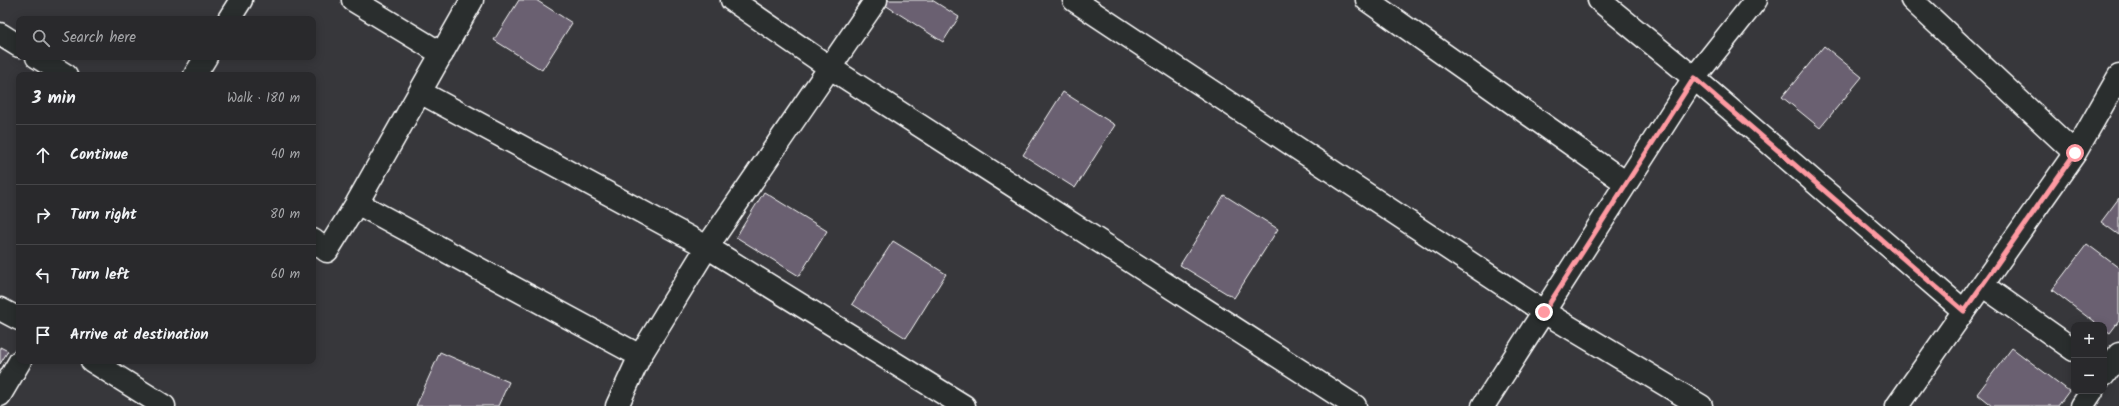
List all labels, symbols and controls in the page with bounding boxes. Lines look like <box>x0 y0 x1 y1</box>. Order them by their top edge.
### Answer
search box <box>16 16 316 60</box>
text: Search here <box>62 26 136 50</box>
icon: search <box>30 27 52 49</box>
text: 3 min <box>32 85 76 112</box>
text: Walk · 180 m <box>227 88 300 109</box>
text: Continue <box>70 143 128 167</box>
icon: ahead <box>32 144 54 166</box>
text: 40 m <box>271 144 300 165</box>
route start <box>2066 144 2084 162</box>
text: Turn right <box>70 203 137 227</box>
icon: right <box>32 204 54 226</box>
text: 80 m <box>270 204 300 225</box>
text: Turn left <box>70 263 130 287</box>
icon: left <box>32 264 54 286</box>
text: 60 m <box>271 264 300 285</box>
route end <box>1535 303 1553 321</box>
map controls <box>2071 322 2107 394</box>
button: + <box>2071 322 2107 358</box>
text: Arrive at destination <box>70 323 209 347</box>
icon: arrive <box>32 324 54 346</box>
button: − <box>2071 358 2107 394</box>

